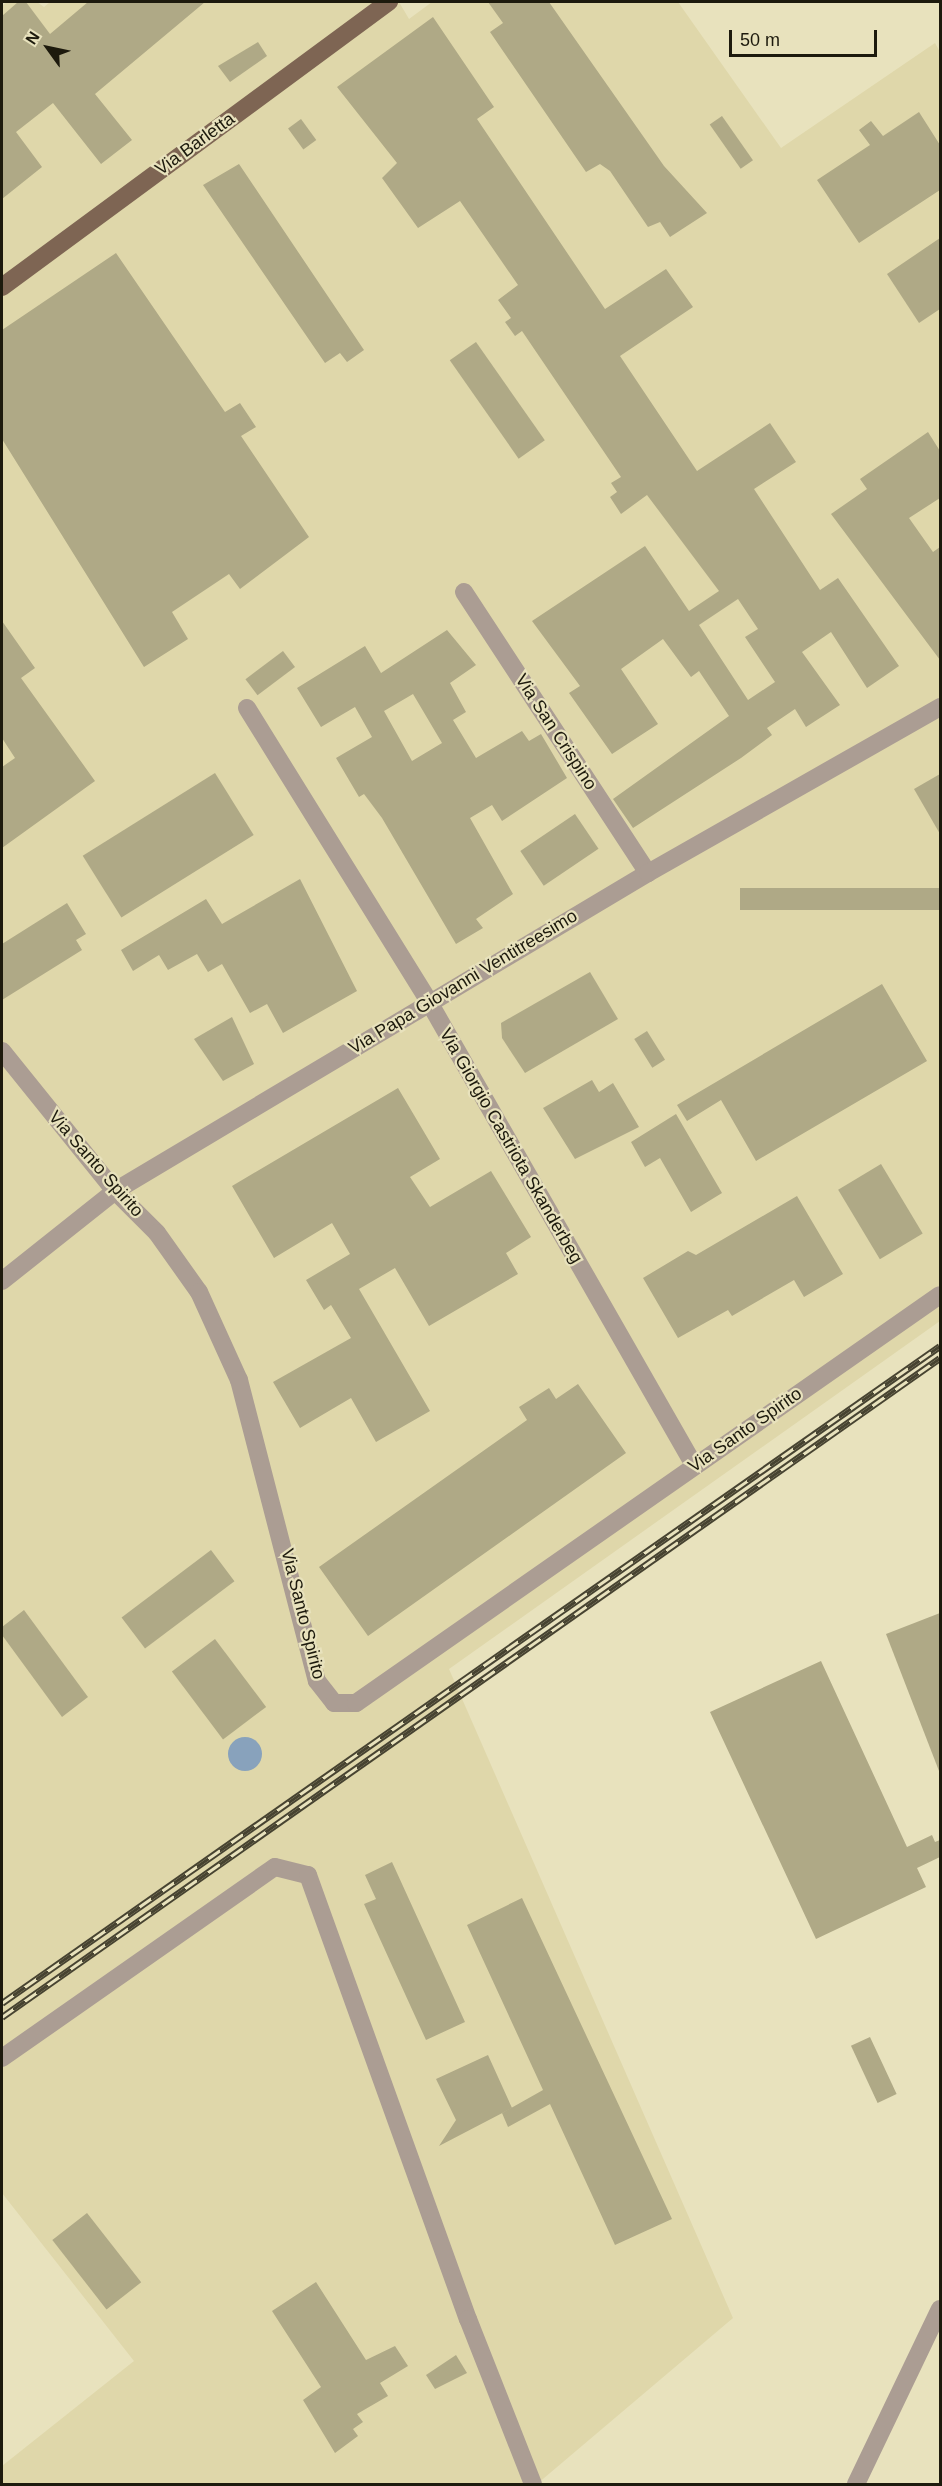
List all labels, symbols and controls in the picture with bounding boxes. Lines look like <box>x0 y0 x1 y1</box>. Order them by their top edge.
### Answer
north arrow <box>18 18 78 78</box>
scale bar <box>732 18 880 56</box>
text: N <box>22 28 43 47</box>
text: 50 m <box>740 30 780 50</box>
street label: Via Barletta <box>151 108 239 180</box>
street label: Via San Crispino <box>511 670 601 794</box>
street label: Via Papa Giovanni Ventitreesimo <box>345 905 581 1059</box>
street label: Via Giorgio Castriota Skanderbeg <box>435 1025 587 1267</box>
street label: Via Santo Spirito <box>44 1106 148 1222</box>
street label: Via Santo Spirito <box>684 1383 806 1477</box>
street label: Via Santo Spirito <box>276 1546 330 1682</box>

